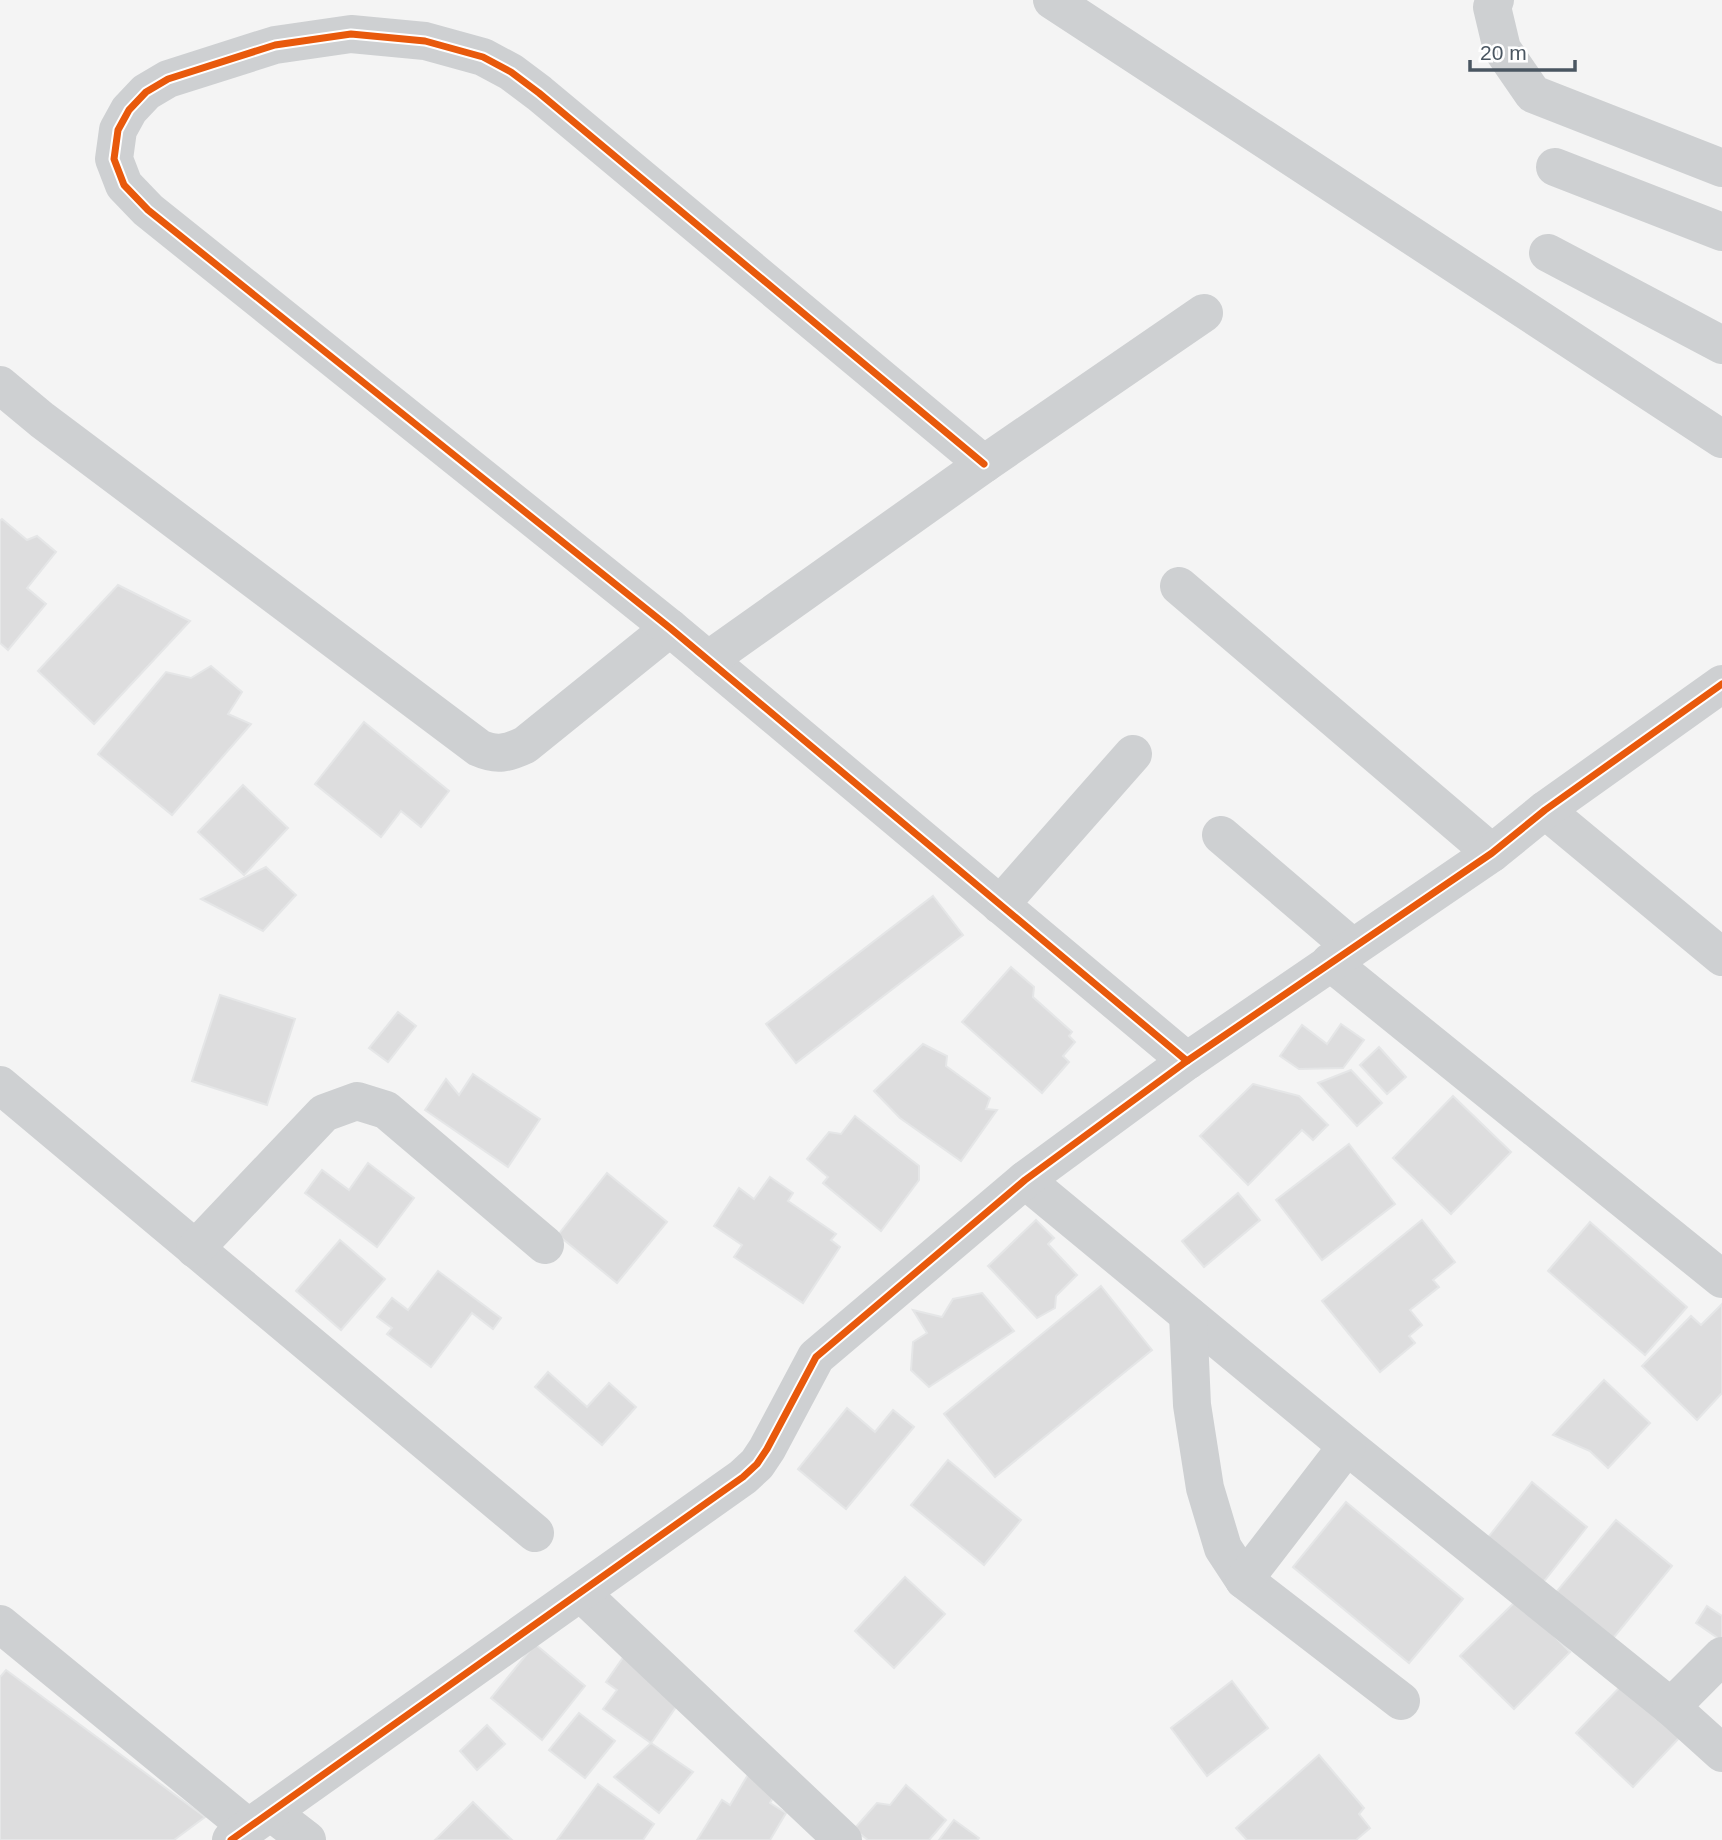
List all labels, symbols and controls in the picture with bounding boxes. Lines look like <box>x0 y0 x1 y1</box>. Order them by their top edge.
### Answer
scale bar <box>1470 28 1575 72</box>
text: 20 m <box>1480 41 1527 64</box>

